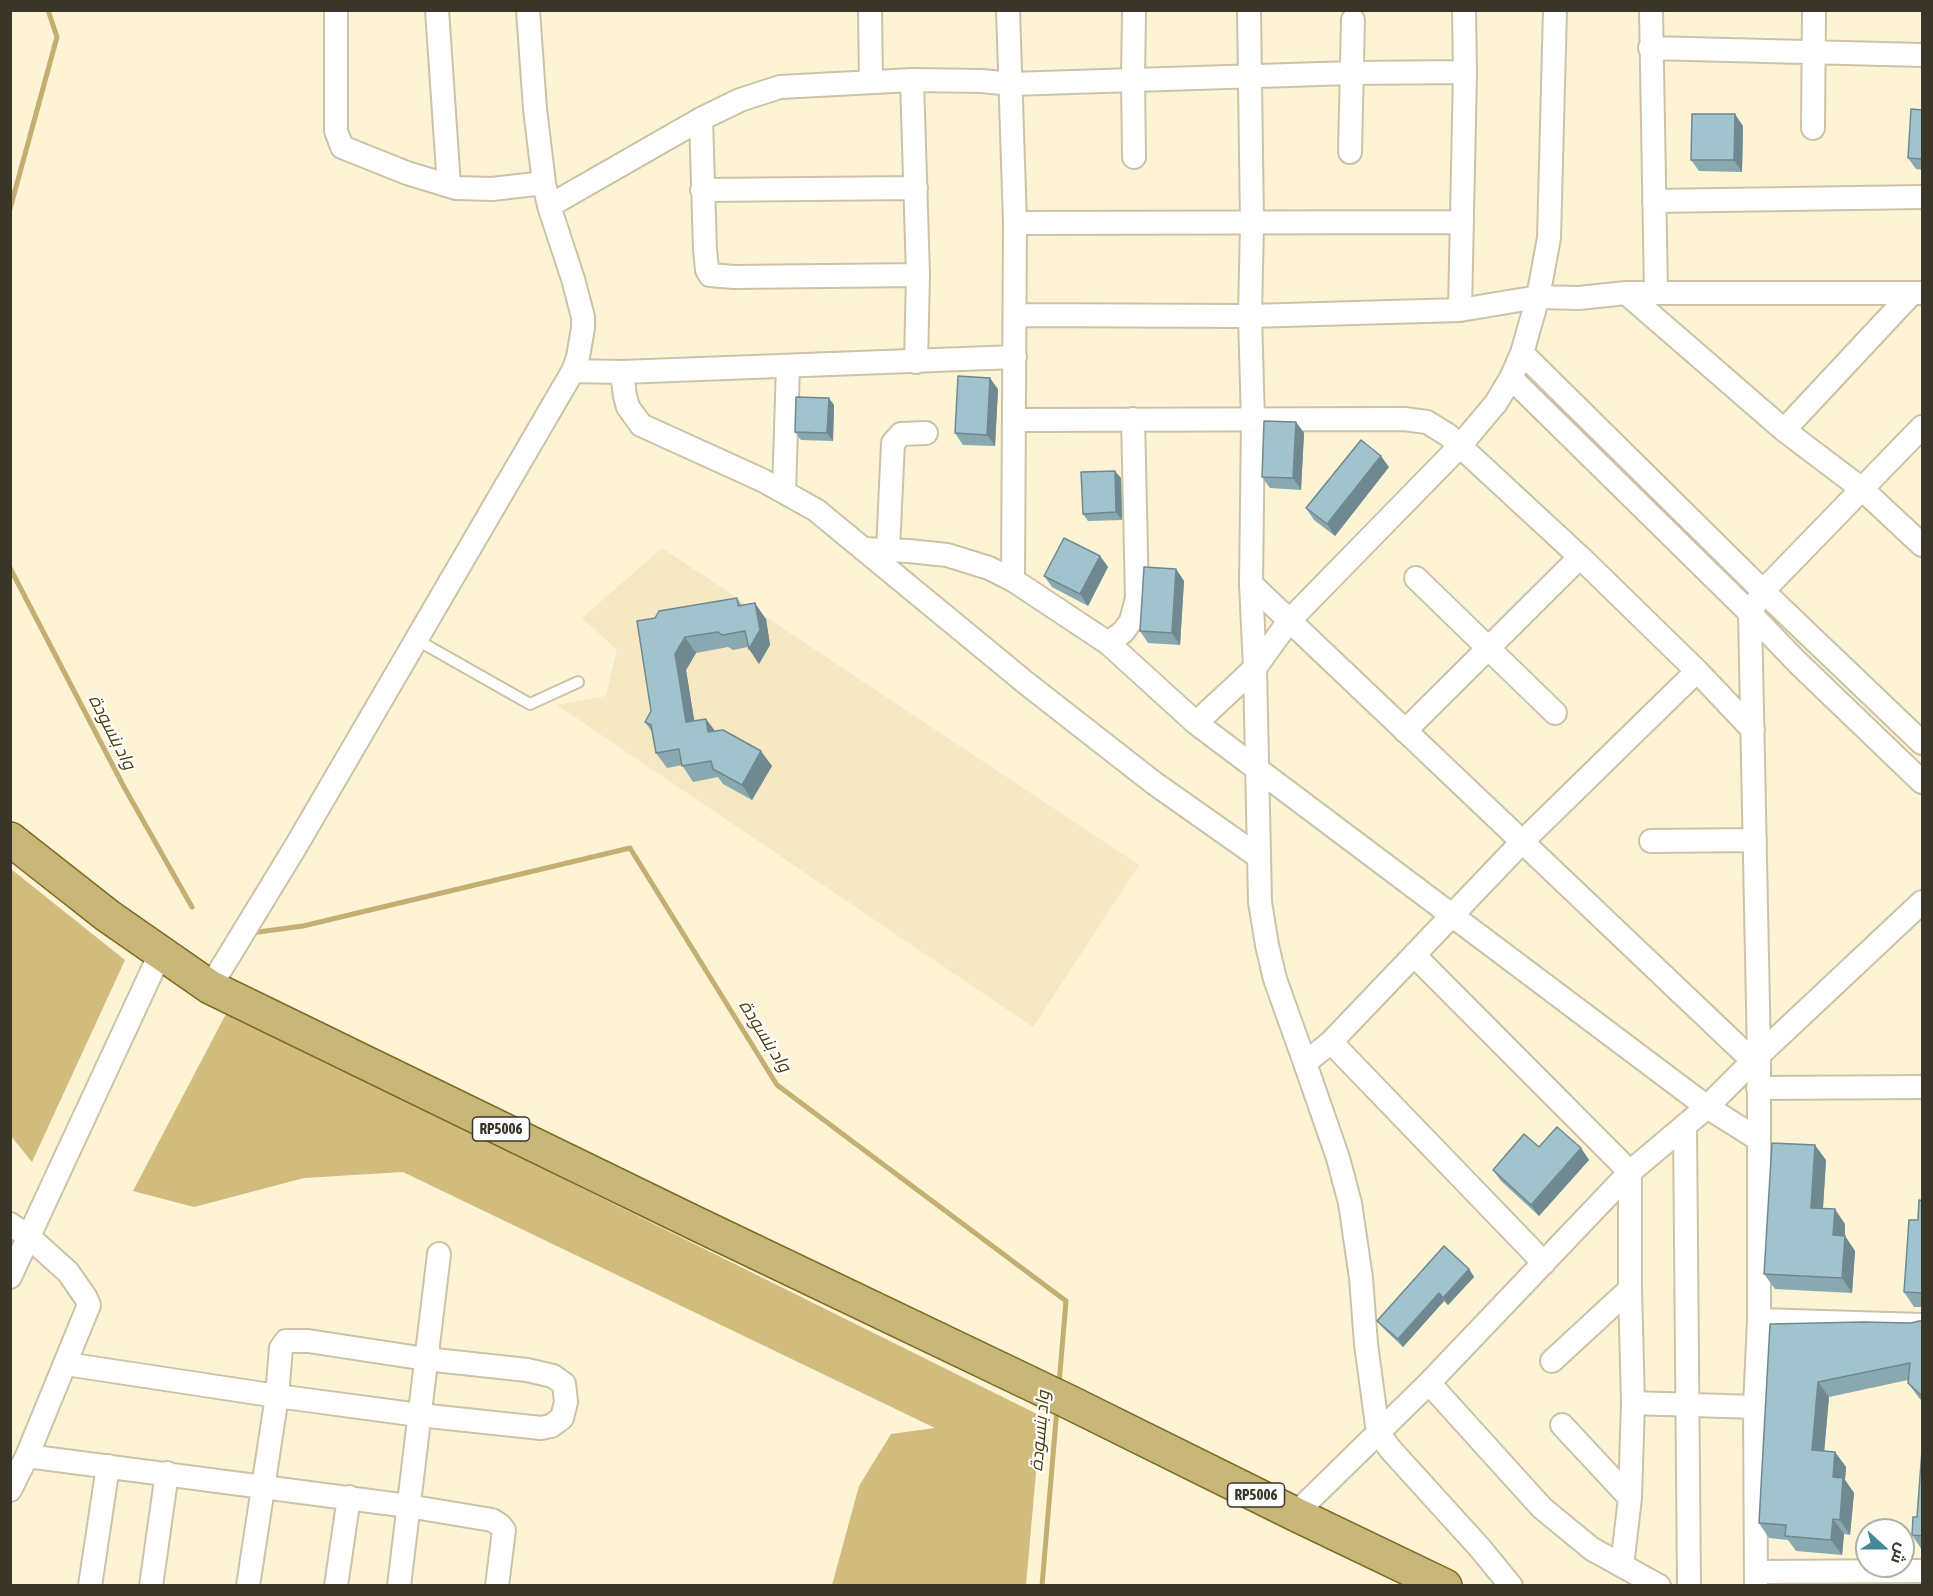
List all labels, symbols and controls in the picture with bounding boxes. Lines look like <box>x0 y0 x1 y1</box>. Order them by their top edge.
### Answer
water label: واد بنسودة <box>84 691 140 773</box>
water label: واد بنسودة <box>734 996 796 1076</box>
road number: RP5006 <box>472 1117 530 1141</box>
water label: واد بنسودة <box>1026 1390 1054 1472</box>
road number: RP5006 <box>1228 1483 1284 1507</box>
north arrow <box>1855 1518 1915 1578</box>
text: ش <box>1888 1541 1912 1567</box>

